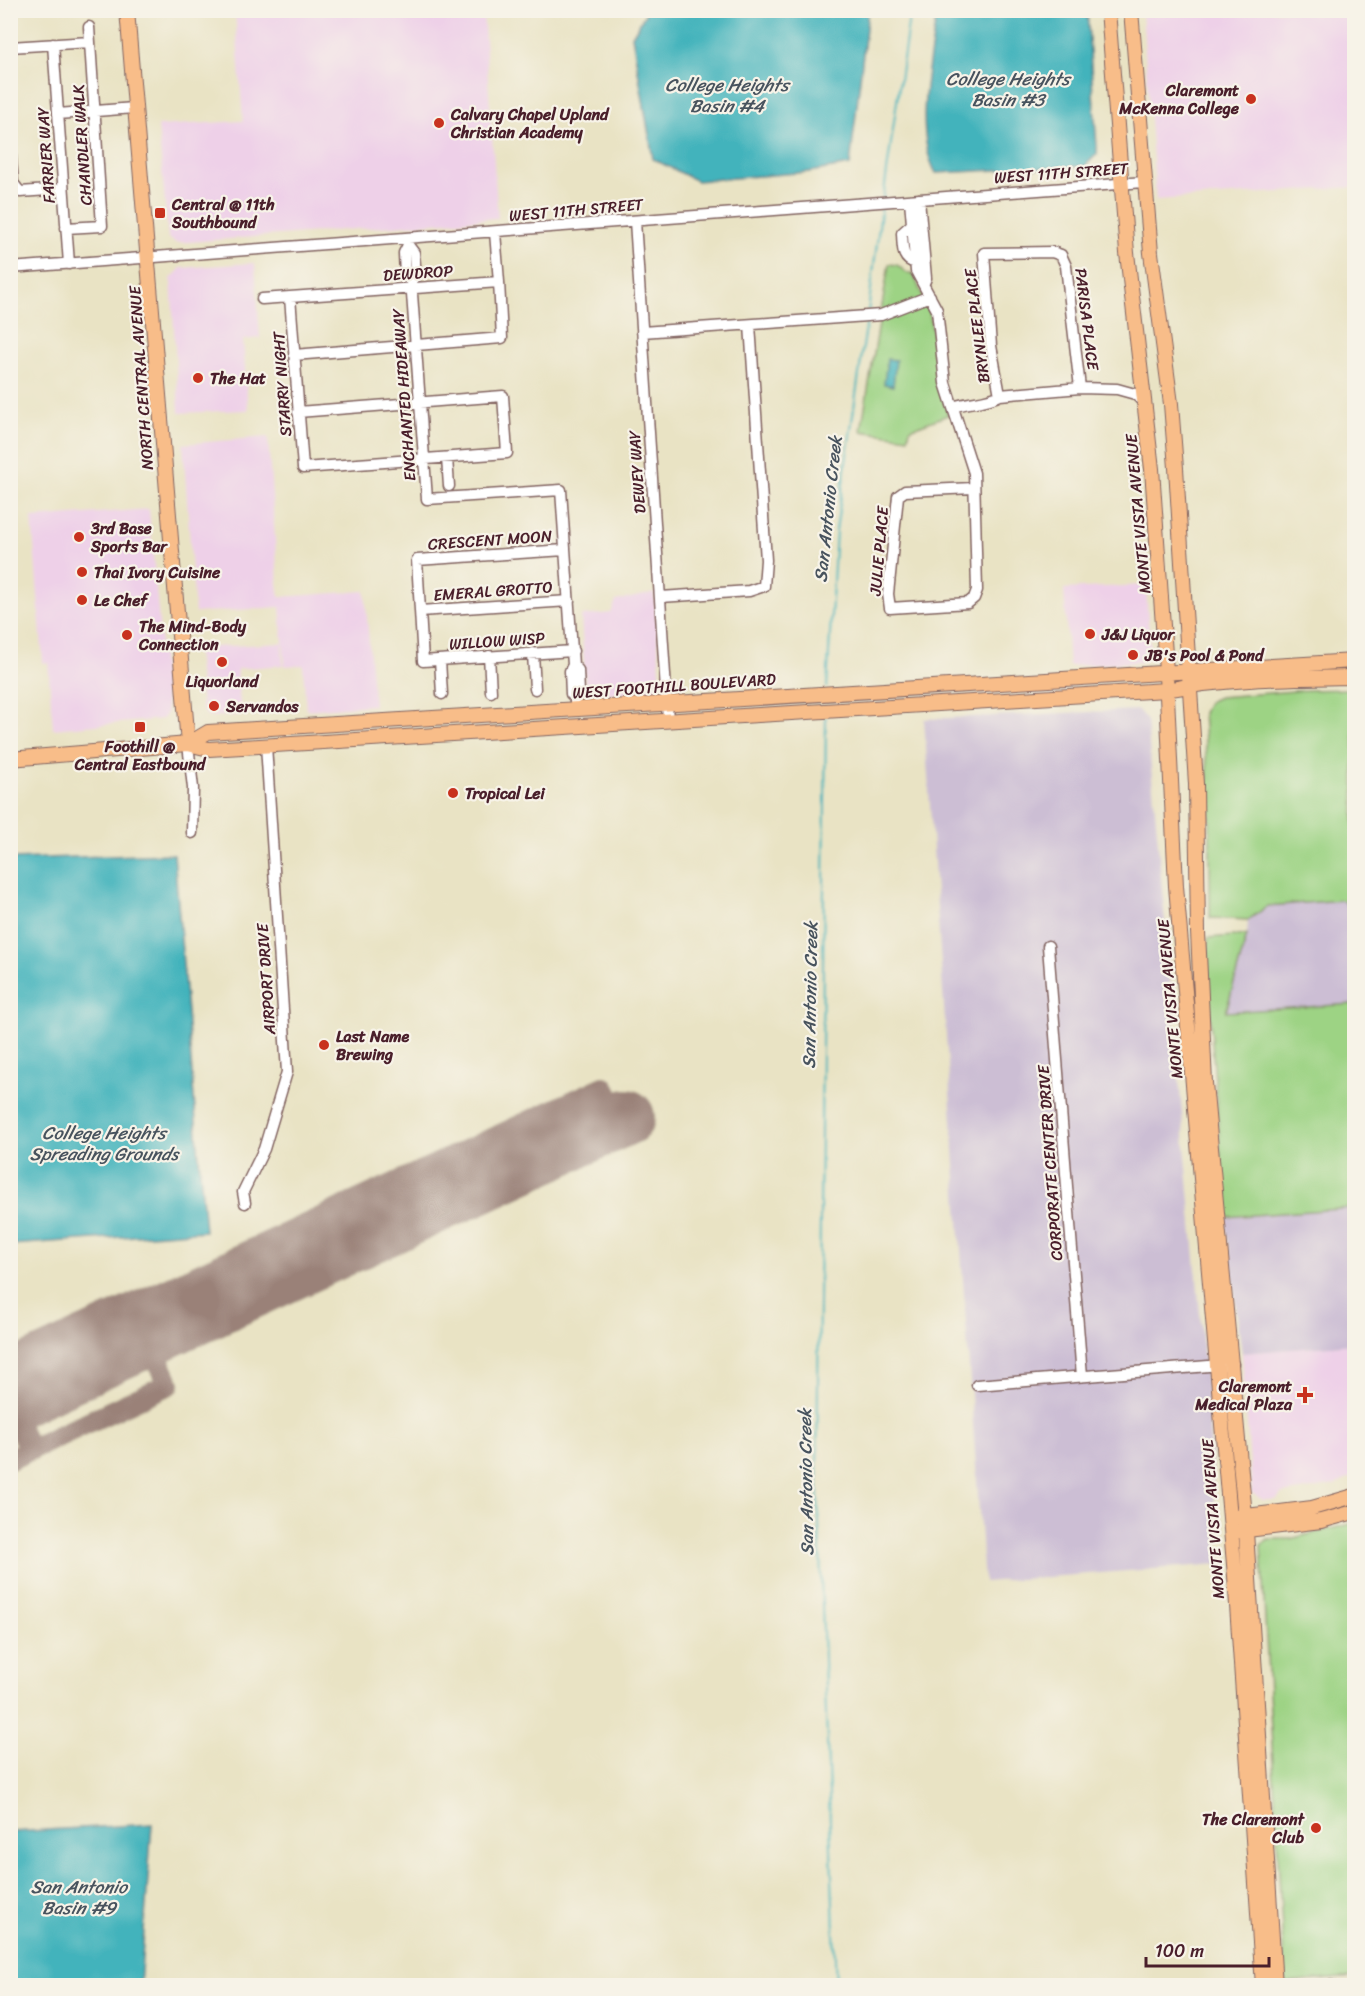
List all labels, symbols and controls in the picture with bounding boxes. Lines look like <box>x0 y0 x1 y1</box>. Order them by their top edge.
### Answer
water label: College Heights Basin #3 <box>946 63 1072 116</box>
water label: College Heights Basin #4 <box>665 69 791 122</box>
place label: Claremont McKenna College <box>1118 76 1240 123</box>
street label: CHANDLER WALK <box>63 83 101 206</box>
marker: Claremont McKenna College <box>1244 92 1258 106</box>
place label: Calvary Chapel Upland Christian Academy <box>450 100 610 147</box>
street label: FARRIER WAY <box>28 106 64 204</box>
marker: Calvary Chapel Upland Christian Academy <box>432 116 446 130</box>
street label: WEST 11TH STREET <box>993 154 1130 192</box>
place label: Central @ 11th Southbound <box>171 190 275 237</box>
street label: WEST 11TH STREET <box>508 190 645 230</box>
marker: Central @ 11th Southbound <box>153 206 167 220</box>
street label: DEWDROP <box>382 256 455 290</box>
street label: BRYNLEE PLACE <box>955 266 998 385</box>
street label: PARISA PLACE <box>1066 266 1108 373</box>
street label: NORTH CENTRAL AVENUE <box>120 284 162 471</box>
street label: ENCHANTED HIDEAWAY <box>383 307 424 482</box>
street label: STARRY NIGHT <box>264 330 300 437</box>
place label: The Hat <box>210 364 266 393</box>
marker: The Hat <box>191 371 205 385</box>
street label: DEWEY WAY <box>620 428 654 515</box>
street label: MONTE VISTA AVENUE <box>1116 432 1159 595</box>
water label: San Antonio Creek <box>804 433 852 584</box>
street label: JULIE PLACE <box>861 504 897 598</box>
place label: 3rd Base Sports Bar <box>90 514 168 561</box>
street label: CRESCENT MOON <box>427 521 554 559</box>
marker: 3rd Base Sports Bar <box>72 530 86 544</box>
place label: Thai Ivory Cuisine <box>94 558 221 587</box>
marker: Thai Ivory Cuisine <box>75 565 89 579</box>
street label: EMERAL GROTTO <box>432 572 554 610</box>
place label: Le Chef <box>94 586 149 615</box>
marker: Le Chef <box>75 593 89 607</box>
place label: The Mind-Body Connection <box>138 612 247 659</box>
place label: J&J Liquor <box>1101 620 1175 649</box>
street label: WILLOW WISP <box>448 623 546 659</box>
marker: J&J Liquor <box>1083 627 1097 641</box>
marker: The Mind-Body Connection <box>120 628 134 642</box>
place label: JB's Pool & Pond <box>1144 641 1265 670</box>
marker: JB's Pool & Pond <box>1126 648 1140 662</box>
marker: Liquorland <box>215 655 229 669</box>
street label: WEST FOOTHILL BOULEVARD <box>571 664 777 708</box>
place label: Liquorland <box>186 667 260 696</box>
place label: Servandos <box>225 692 299 721</box>
marker: Servandos <box>207 699 221 713</box>
marker: Foothill @ Central Eastbound <box>133 720 147 734</box>
place label: Foothill @ Central Eastbound <box>74 732 207 779</box>
place label: Tropical Lei <box>465 779 546 808</box>
marker: Tropical Lei <box>446 786 460 800</box>
street label: MONTE VISTA AVENUE <box>1148 917 1191 1080</box>
water label: San Antonio Creek <box>793 920 827 1069</box>
street label: AIRPORT DRIVE <box>248 921 284 1037</box>
place label: Last Name Brewing <box>336 1022 410 1069</box>
marker: Last Name Brewing <box>317 1038 331 1052</box>
street label: CORPORATE CENTER DRIVE <box>1029 1063 1071 1262</box>
water label: College Heights Spreading Grounds <box>30 1117 181 1170</box>
place label: Claremont Medical Plaza <box>1194 1372 1293 1419</box>
marker: Claremont Medical Plaza <box>1296 1386 1314 1404</box>
water label: San Antonio Creek <box>789 1407 823 1556</box>
street label: MONTE VISTA AVENUE <box>1193 1437 1233 1600</box>
place label: The Claremont Club <box>1202 1805 1306 1852</box>
marker: The Claremont Club <box>1309 1821 1323 1835</box>
water label: San Antonio Basin #9 <box>31 1871 129 1924</box>
scale bar <box>1146 1930 1269 1968</box>
text: 100 m <box>1155 1935 1204 1967</box>

